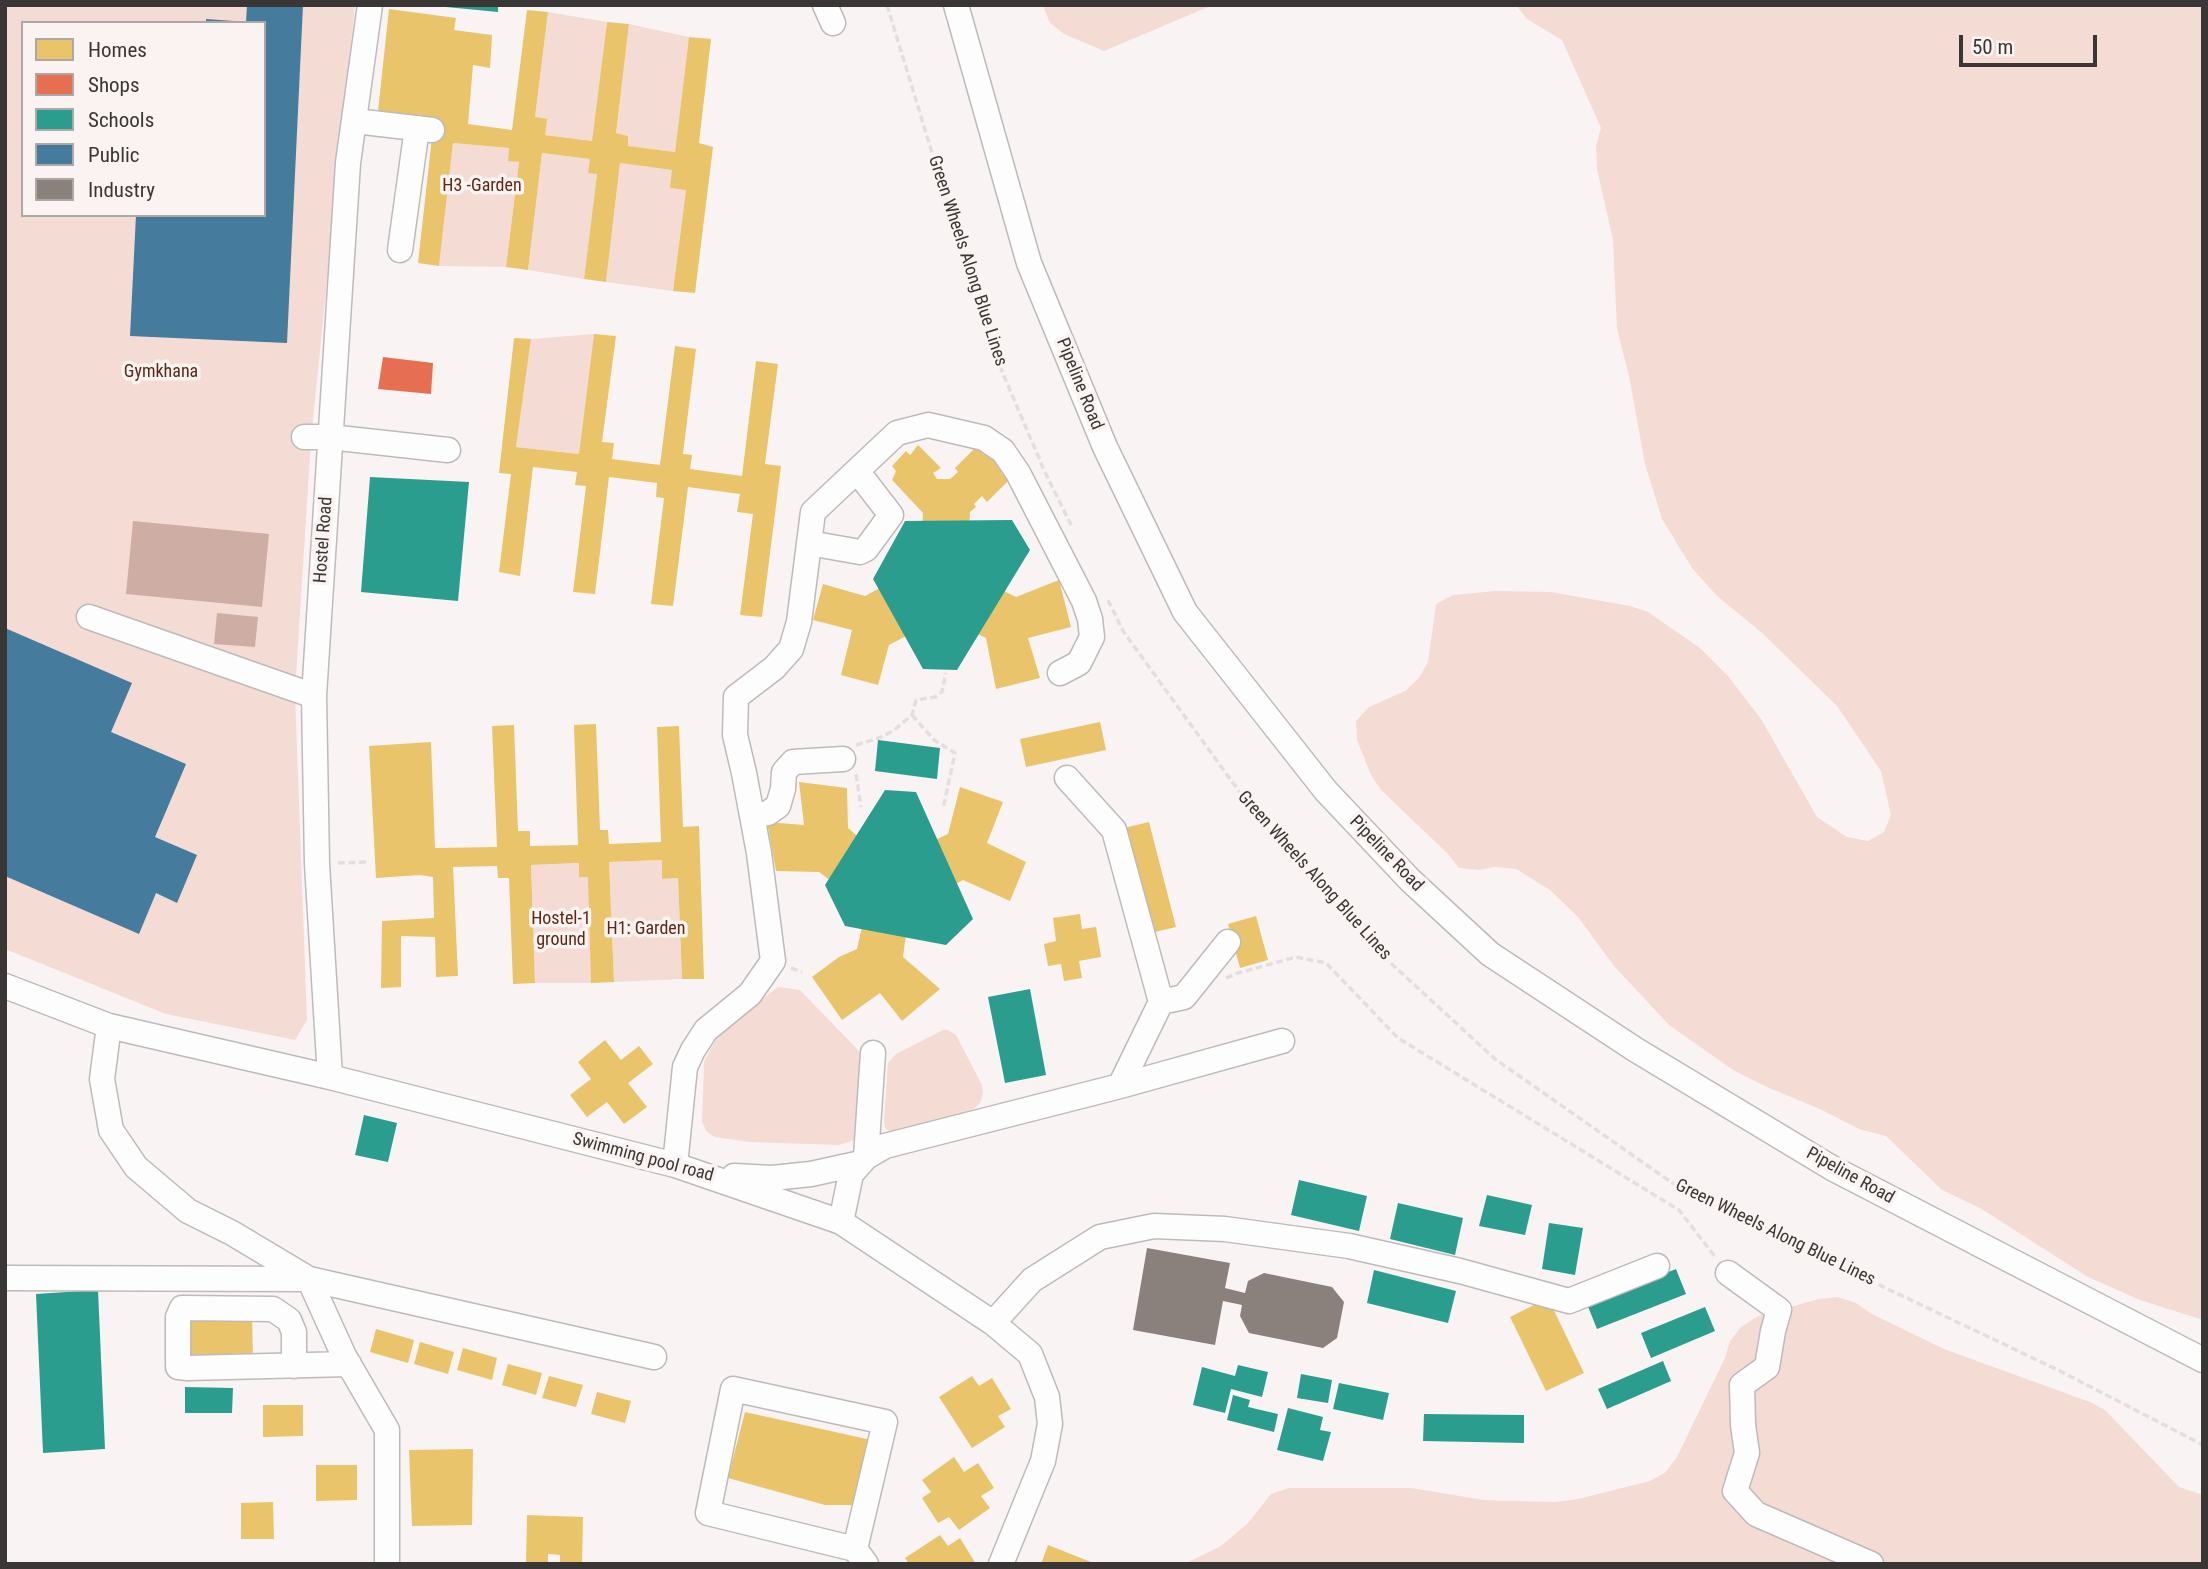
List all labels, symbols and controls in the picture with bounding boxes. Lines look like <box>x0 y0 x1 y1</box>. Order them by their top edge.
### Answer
legend <box>21 21 266 217</box>
scale bar <box>1963 21 2101 65</box>
text: 50 m <box>1972 35 2013 59</box>
text: Homes <box>88 38 147 62</box>
text: Shops <box>88 73 140 97</box>
text: Schools <box>88 108 154 132</box>
text: Public <box>88 143 140 167</box>
street label: Green Wheels Along Blue Lines <box>923 153 1011 369</box>
park label: H3 -Garden <box>442 175 522 197</box>
text: Industry <box>88 178 155 202</box>
street label: Pipeline Road <box>1051 335 1107 433</box>
park label: Gymkhana <box>124 361 198 383</box>
street label: Hostel Road <box>310 496 338 584</box>
street label: Green Wheels Along Blue Lines <box>1232 787 1396 965</box>
street label: Pipeline Road <box>1345 812 1427 896</box>
park label: Hostel-1 ground <box>531 908 591 950</box>
park label: H1: Garden <box>606 918 686 940</box>
street label: Swimming pool road <box>570 1129 716 1187</box>
street label: Pipeline Road <box>1802 1143 1898 1209</box>
street label: Green Wheels Along Blue Lines <box>1671 1175 1879 1291</box>

